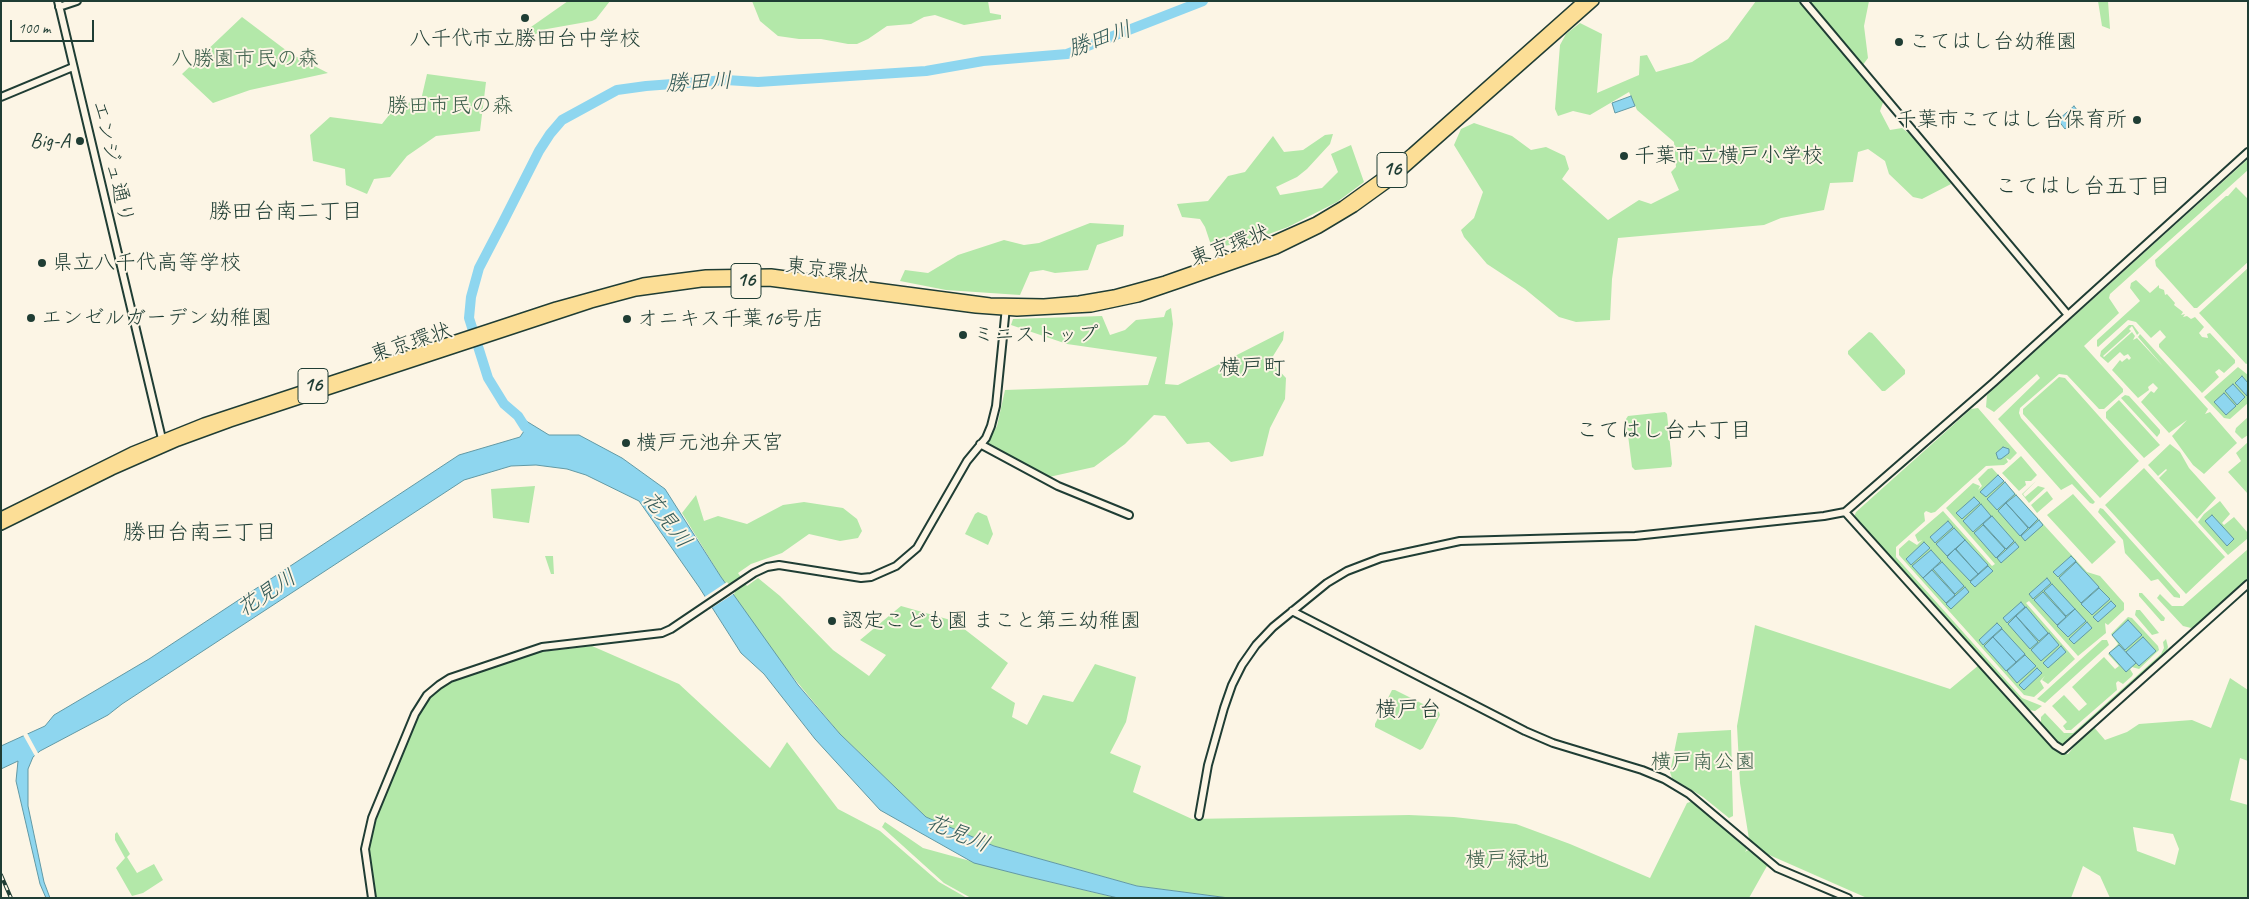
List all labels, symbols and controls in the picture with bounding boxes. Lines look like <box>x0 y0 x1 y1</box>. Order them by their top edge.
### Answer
scale bar <box>12 10 96 42</box>
marker: 八千代市立勝田台中学校 <box>519 12 531 24</box>
water label: 勝田川 <box>1065 17 1135 63</box>
text: 100 m <box>18 19 50 38</box>
place label: 八千代市立勝田台中学校 <box>410 26 640 52</box>
place label: こてはし台幼稚園 <box>1909 29 2077 55</box>
marker: こてはし台幼稚園 <box>1893 36 1905 48</box>
park label: 八勝園市民の森 <box>172 46 318 72</box>
water label: 勝田川 <box>665 68 733 98</box>
park label: 勝田市民の森 <box>387 93 513 119</box>
street label: エンジュ通り <box>86 98 138 226</box>
place label: 千葉市こてはし台保育所 <box>1896 107 2127 133</box>
marker: 千葉市こてはし台保育所 <box>2131 114 2143 126</box>
place label: Big-A <box>30 128 70 154</box>
marker: Big-A <box>74 135 86 147</box>
place label: 千葉市立横戸小学校 <box>1634 143 1823 169</box>
marker: 千葉市立横戸小学校 <box>1618 150 1630 162</box>
road number: 16 <box>1377 152 1407 188</box>
district label: こてはし台五丁目 <box>1995 174 2171 200</box>
district label: 勝田台南二丁目 <box>209 199 363 225</box>
street label: 東京環状 <box>1186 220 1274 272</box>
place label: 県立八千代高等学校 <box>52 250 241 276</box>
street label: 東京環状 <box>784 253 870 289</box>
marker: 県立八千代高等学校 <box>36 257 48 269</box>
road number: 16 <box>731 264 761 298</box>
place label: エンゼルガーデン幼稚園 <box>41 305 272 331</box>
place label: オニキス千葉16号店 <box>637 306 824 332</box>
marker: エンゼルガーデン幼稚園 <box>25 312 37 324</box>
marker: オニキス千葉16号店 <box>621 313 633 325</box>
street label: 東京環状 <box>367 318 455 368</box>
place label: ミニストップ <box>973 322 1099 348</box>
marker: ミニストップ <box>957 329 969 341</box>
district label: 横戸町 <box>1219 355 1285 381</box>
road number: 16 <box>298 368 328 404</box>
district label: こてはし台六丁目 <box>1576 418 1752 444</box>
place label: 横戸元池弁天宮 <box>636 430 783 456</box>
marker: 横戸元池弁天宮 <box>620 437 632 449</box>
water label: 花見川 <box>635 486 697 554</box>
district label: 勝田台南三丁目 <box>123 520 277 546</box>
water label: 花見川 <box>232 565 302 623</box>
place label: 認定こども園 まこと第三幼稚園 <box>842 608 1141 634</box>
marker: 認定こども園 まこと第三幼稚園 <box>826 615 838 627</box>
district label: 横戸台 <box>1375 697 1441 723</box>
park label: 横戸南公園 <box>1651 749 1755 775</box>
water label: 花見川 <box>922 809 994 859</box>
park label: 横戸緑地 <box>1465 847 1549 873</box>

